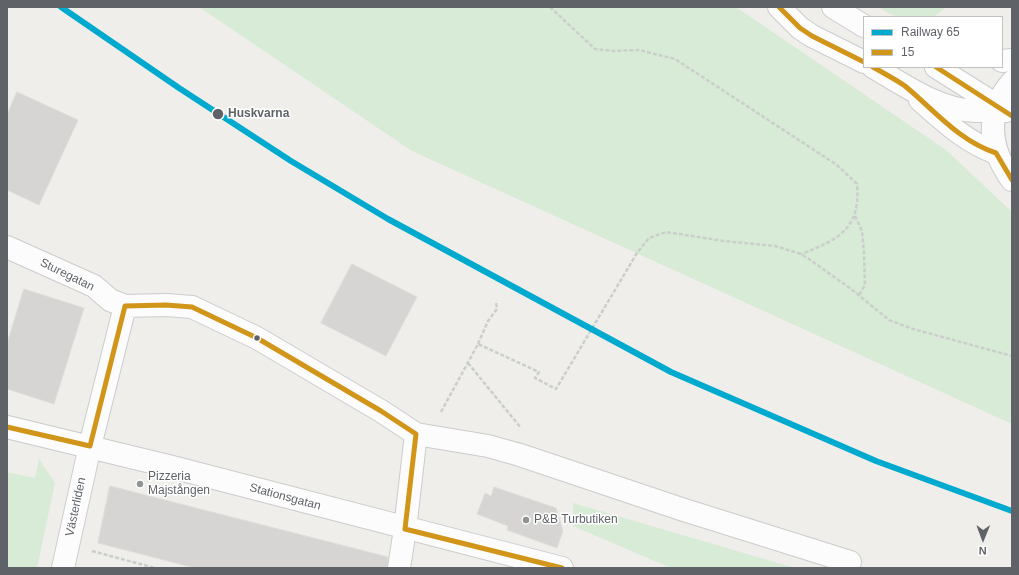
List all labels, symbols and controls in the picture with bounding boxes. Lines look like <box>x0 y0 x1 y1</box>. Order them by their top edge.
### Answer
legend <box>863 16 1003 68</box>
text: Railway 65 <box>901 25 960 39</box>
text: 15 <box>901 45 914 59</box>
marker: Huskvarna <box>211 107 225 121</box>
place label: Huskvarna <box>228 107 289 121</box>
street label: Sturegatan <box>37 256 97 294</box>
unlabelled marker <box>252 333 262 343</box>
place label: Pizzeria Majstången <box>148 470 210 498</box>
street label: Västerliden <box>63 476 89 538</box>
marker: Pizzeria Majstången <box>135 479 145 489</box>
street label: Stationsgatan <box>248 481 322 513</box>
place label: P&B Turbutiken <box>534 513 618 527</box>
marker: P&B Turbutiken <box>521 515 531 525</box>
north arrow <box>963 519 1003 559</box>
text: N <box>979 545 987 557</box>

